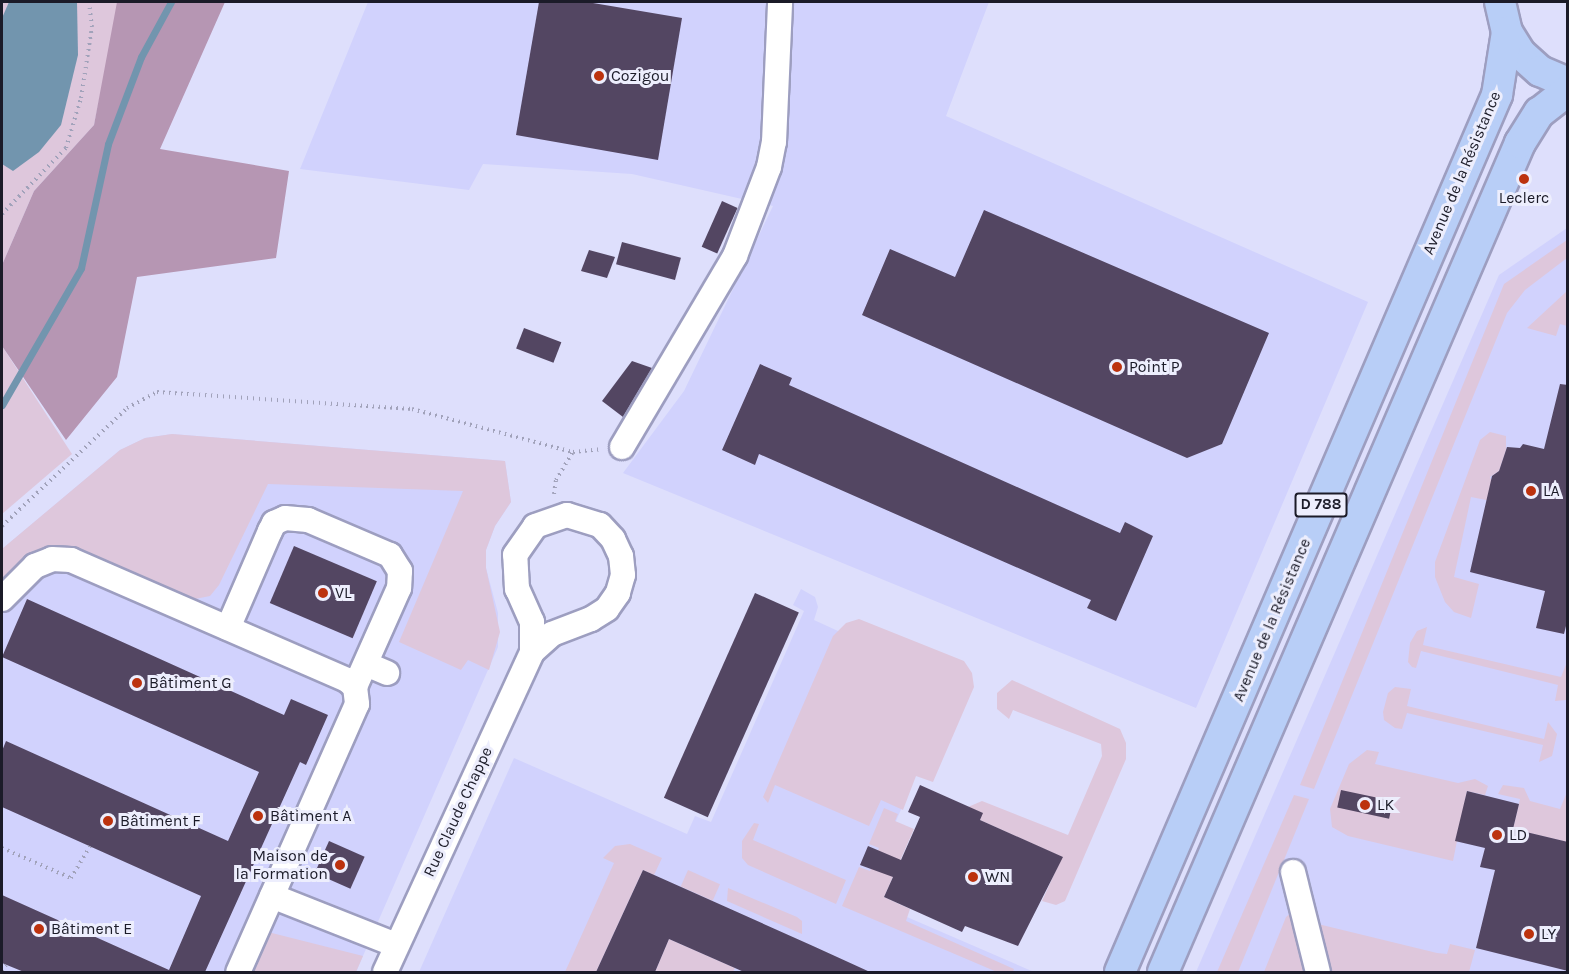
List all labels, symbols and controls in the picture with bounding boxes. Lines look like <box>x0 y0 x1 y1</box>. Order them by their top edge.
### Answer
place label: Cozigou <box>611 66 669 86</box>
marker: Cozigou <box>592 69 606 83</box>
street label: Avenue de la Résistance <box>1419 88 1505 258</box>
marker: Leclerc <box>1517 172 1531 186</box>
place label: Leclerc <box>1499 188 1549 208</box>
place label: Point P <box>1129 357 1180 377</box>
marker: Point P <box>1110 360 1124 374</box>
place label: LA <box>1543 481 1560 501</box>
marker: LA <box>1524 484 1538 498</box>
road number: D 788 <box>1294 493 1348 517</box>
street label: Avenue de la Résistance <box>1229 535 1315 705</box>
place label: VL <box>335 583 351 603</box>
marker: VL <box>316 586 330 600</box>
place label: Bâtiment G <box>149 673 231 693</box>
marker: Bâtiment G <box>130 676 144 690</box>
street label: Rue Claude Chappe <box>420 744 496 880</box>
place label: LK <box>1377 795 1394 815</box>
marker: LK <box>1358 798 1372 812</box>
place label: Bâtiment A <box>270 806 351 826</box>
marker: Bâtiment A <box>251 809 265 823</box>
place label: Bâtiment F <box>120 811 201 831</box>
marker: Bâtiment F <box>101 814 115 828</box>
place label: LD <box>1509 825 1527 845</box>
marker: LD <box>1490 828 1504 842</box>
place label: Maison de la Formation <box>235 846 328 884</box>
marker: Maison de la Formation <box>333 858 347 872</box>
place label: WN <box>985 867 1010 887</box>
marker: WN <box>966 870 980 884</box>
place label: Bâtiment E <box>51 919 132 939</box>
marker: Bâtiment E <box>32 922 46 936</box>
place label: LY <box>1541 924 1556 944</box>
marker: LY <box>1522 927 1536 941</box>

